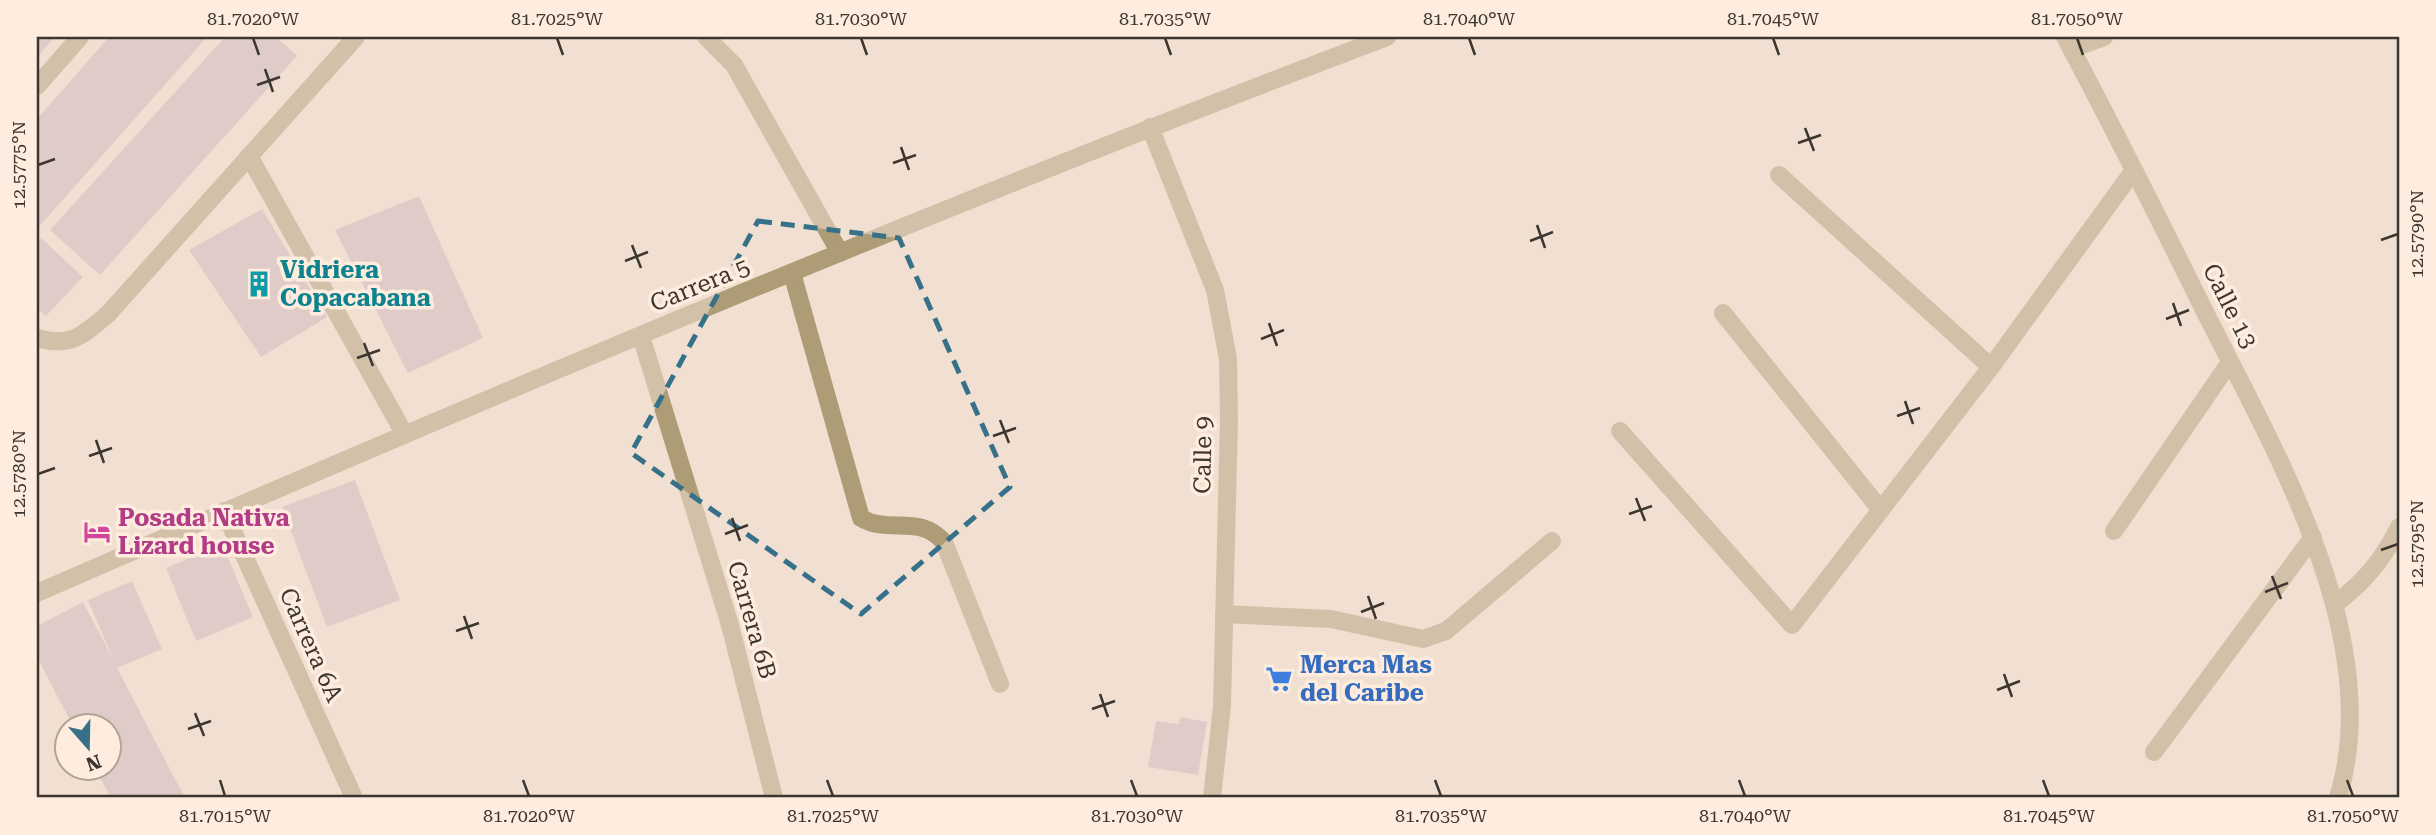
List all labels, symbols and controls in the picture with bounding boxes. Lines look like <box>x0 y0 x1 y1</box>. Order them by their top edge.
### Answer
text: 81.7020°W <box>207 8 300 29</box>
text: 81.7025°W <box>511 8 604 29</box>
text: 81.7030°W <box>815 8 908 29</box>
text: 81.7035°W <box>1119 8 1212 29</box>
text: 81.7040°W <box>1423 8 1516 29</box>
text: 81.7045°W <box>1727 8 1820 29</box>
text: 81.7050°W <box>2031 8 2124 29</box>
text: 12.5775°N <box>8 121 29 209</box>
text: 12.5790°N <box>2406 190 2427 278</box>
street label: Carrera 5 <box>646 252 754 318</box>
place label: Vidriera Copacabana <box>280 256 431 312</box>
street label: Calle 13 <box>2197 259 2263 353</box>
building icon: Vidriera Copacabana <box>244 269 274 299</box>
street label: Calle 9 <box>1188 416 1218 494</box>
text: 12.5780°N <box>8 430 29 518</box>
text: 12.5795°N <box>2406 500 2427 588</box>
place label: Posada Nativa Lizard house <box>118 504 290 560</box>
hotel icon: Posada Nativa Lizard house <box>82 517 112 547</box>
street label: Carrera 6B <box>722 558 782 682</box>
street label: Carrera 6A <box>273 584 349 707</box>
place label: Merca Mas del Caribe <box>1300 651 1432 707</box>
supermarket icon: Merca Mas del Caribe <box>1264 664 1294 694</box>
north arrow <box>52 712 122 782</box>
text: N <box>82 749 104 776</box>
text: 81.7015°W <box>179 805 272 826</box>
text: 81.7020°W <box>483 805 576 826</box>
text: 81.7025°W <box>787 805 880 826</box>
text: 81.7030°W <box>1091 805 1184 826</box>
text: 81.7035°W <box>1395 805 1488 826</box>
text: 81.7040°W <box>1699 805 1792 826</box>
text: 81.7045°W <box>2003 805 2096 826</box>
text: 81.7050°W <box>2307 805 2400 826</box>

